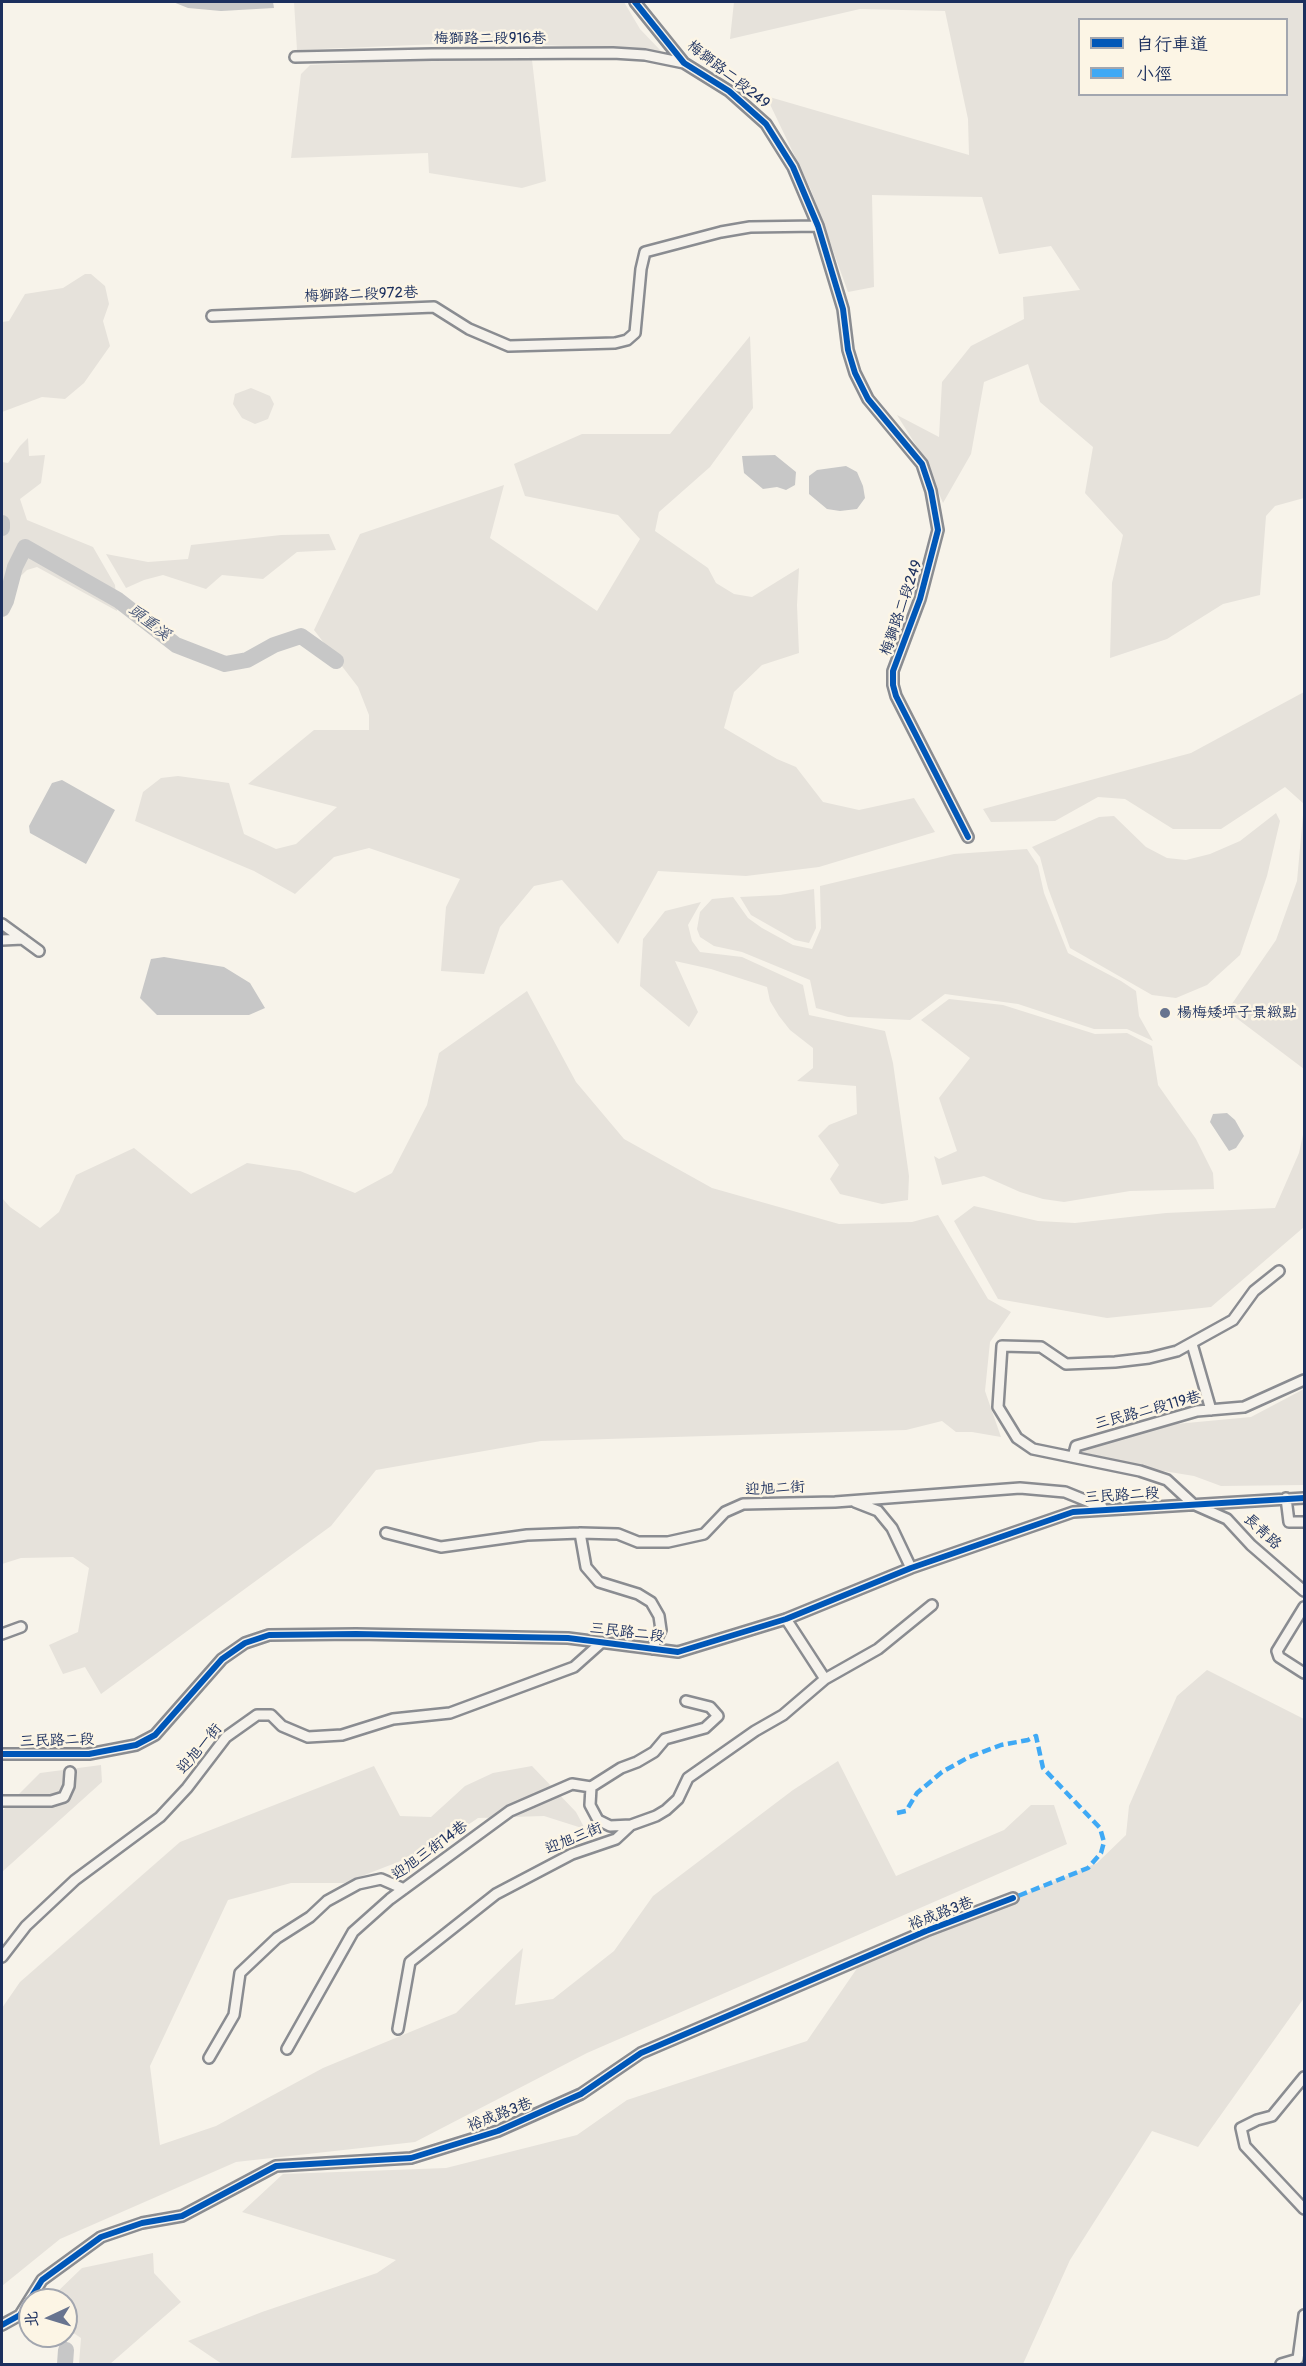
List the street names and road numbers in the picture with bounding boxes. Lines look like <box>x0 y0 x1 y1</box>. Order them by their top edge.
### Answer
street label: 梅獅路二段916巷 <box>434 30 546 48</box>
street label: 梅獅路二段249 <box>683 37 773 113</box>
street label: 梅獅路二段972巷 <box>304 284 418 306</box>
street label: 梅獅路二段249 <box>877 558 927 658</box>
street label: 三民路二段119巷 <box>1093 1388 1203 1434</box>
street label: 迎旭二街 <box>745 1478 805 1500</box>
street label: 三民路二段 <box>1084 1484 1160 1508</box>
street label: 長青路 <box>1239 1510 1285 1554</box>
street label: 三民路二段 <box>589 1619 665 1647</box>
street label: 迎旭一街 <box>174 1720 226 1778</box>
street label: 三民路二段 <box>19 1731 95 1751</box>
street label: 迎旭三街14巷 <box>388 1817 472 1885</box>
street label: 迎旭三街 <box>543 1819 605 1859</box>
street label: 裕成路3巷 <box>906 1893 976 1935</box>
street label: 裕成路3巷 <box>465 2094 535 2136</box>

